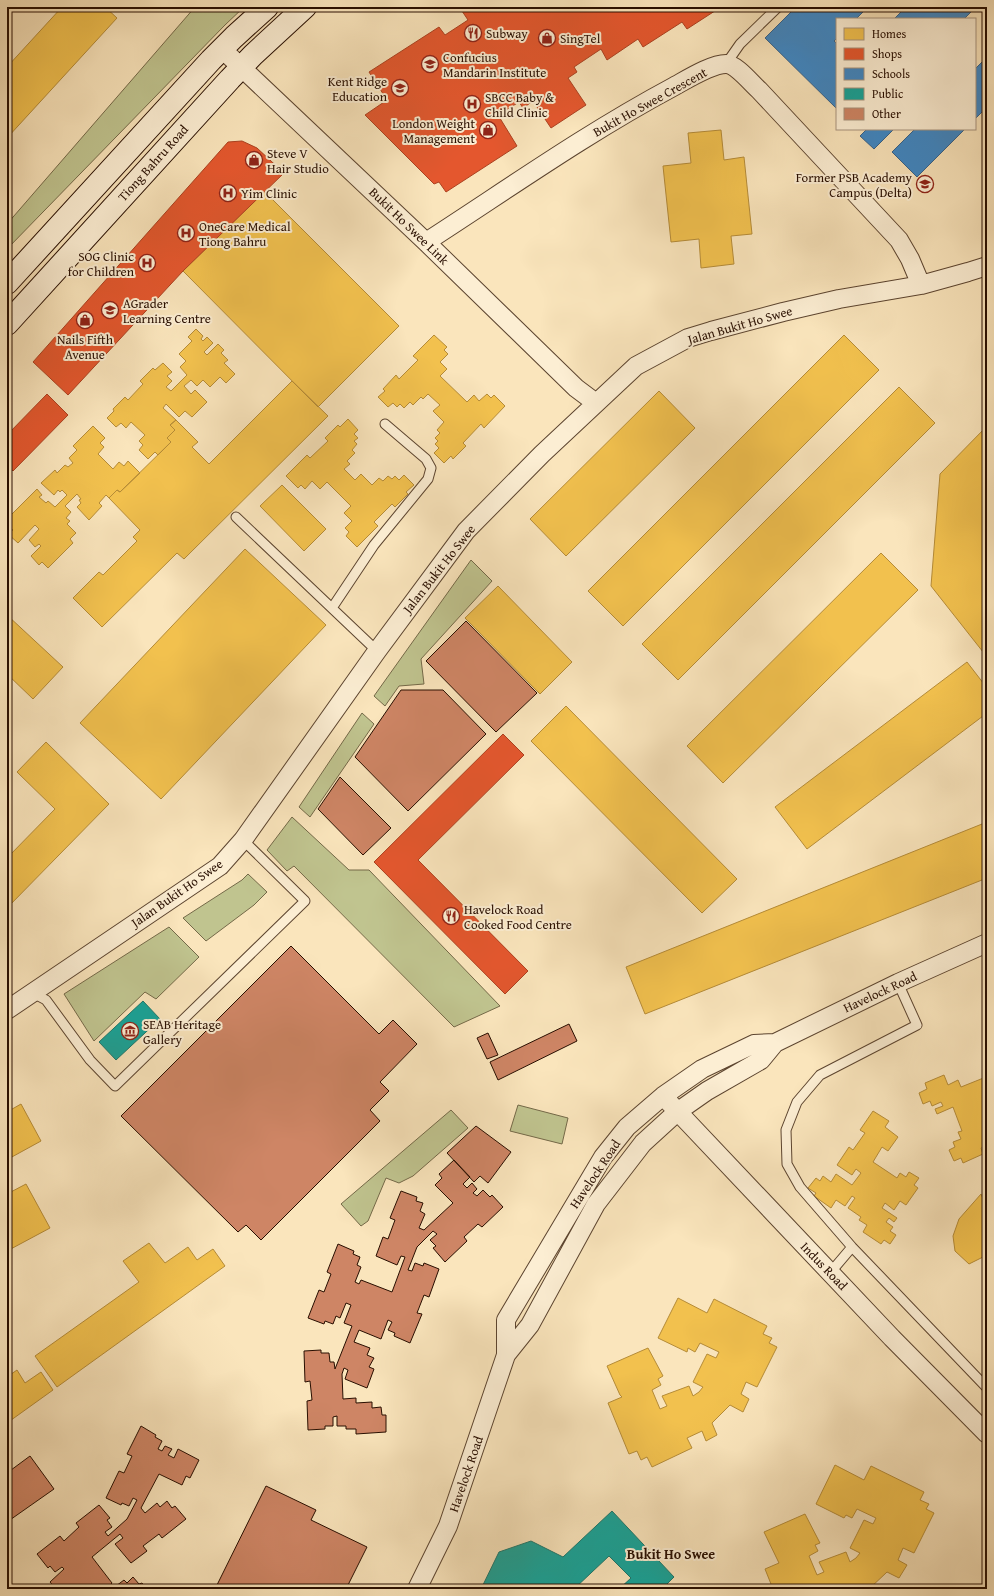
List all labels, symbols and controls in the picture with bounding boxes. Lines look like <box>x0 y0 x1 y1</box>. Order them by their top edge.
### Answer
legend <box>836 18 976 130</box>
restaurant icon: Subway <box>463 23 483 43</box>
place label: Subway <box>486 24 528 43</box>
text: Homes <box>872 25 907 42</box>
shop icon: SingTel <box>537 28 557 48</box>
place label: SingTel <box>560 29 601 48</box>
text: Shops <box>872 45 902 62</box>
place label: Confucius Mandarin Institute <box>443 48 546 82</box>
school or university icon: Confucius Mandarin Institute <box>420 54 440 74</box>
street label: Bukit Ho Swee Crescent <box>589 63 711 141</box>
text: Schools <box>872 65 910 82</box>
place label: Kent Ridge Education <box>328 72 388 106</box>
school or university icon: Kent Ridge Education <box>390 78 410 98</box>
text: Public <box>872 85 904 102</box>
place label: SBCC Baby & Child Clinic <box>485 88 554 122</box>
hospital icon: SBCC Baby & Child Clinic <box>462 94 482 114</box>
text: Other <box>872 105 901 122</box>
place label: London Weight Management <box>392 114 475 148</box>
street label: Tiong Bahru Road <box>113 120 193 206</box>
shop icon: London Weight Management <box>478 120 498 140</box>
place label: Steve V Hair Studio <box>267 144 329 178</box>
shop icon: Steve V Hair Studio <box>244 150 264 170</box>
place label: Former PSB Academy Campus (Delta) <box>796 168 913 202</box>
school or university icon: Former PSB Academy Campus (Delta) <box>915 174 935 194</box>
hospital icon: Yim Clinic <box>218 183 238 203</box>
street label: Bukit Ho Swee Link <box>365 183 453 269</box>
place label: Yim Clinic <box>241 184 297 203</box>
place label: OneCare Medical Tiong Bahru <box>199 217 291 251</box>
hospital icon: OneCare Medical Tiong Bahru <box>176 223 196 243</box>
place label: SOG Clinic for Children <box>68 247 135 281</box>
hospital icon: SOG Clinic for Children <box>137 253 157 273</box>
place label: AGrader Learning Centre <box>123 294 211 328</box>
school or university icon: AGrader Learning Centre <box>100 300 120 320</box>
street label: Jalan Bukit Ho Swee <box>684 301 795 350</box>
shop icon: Nails Fifth Avenue <box>75 310 95 330</box>
place label: Nails Fifth Avenue <box>57 330 114 364</box>
street label: Jalan Bukit Ho Swee <box>397 521 480 619</box>
street label: Jalan Bukit Ho Swee <box>126 854 227 933</box>
place label: Havelock Road Cooked Food Centre <box>464 900 572 934</box>
restaurant icon: Havelock Road Cooked Food Centre <box>441 906 461 926</box>
street label: Havelock Road <box>840 967 920 1017</box>
place label: SEAB Heritage Gallery <box>143 1015 221 1049</box>
museum icon: SEAB Heritage Gallery <box>120 1021 140 1041</box>
street label: Havelock Road <box>565 1136 625 1212</box>
street label: Indus Road <box>796 1238 852 1294</box>
street label: Havelock Road <box>444 1433 488 1515</box>
district label: Bukit Ho Swee <box>627 1544 715 1564</box>

